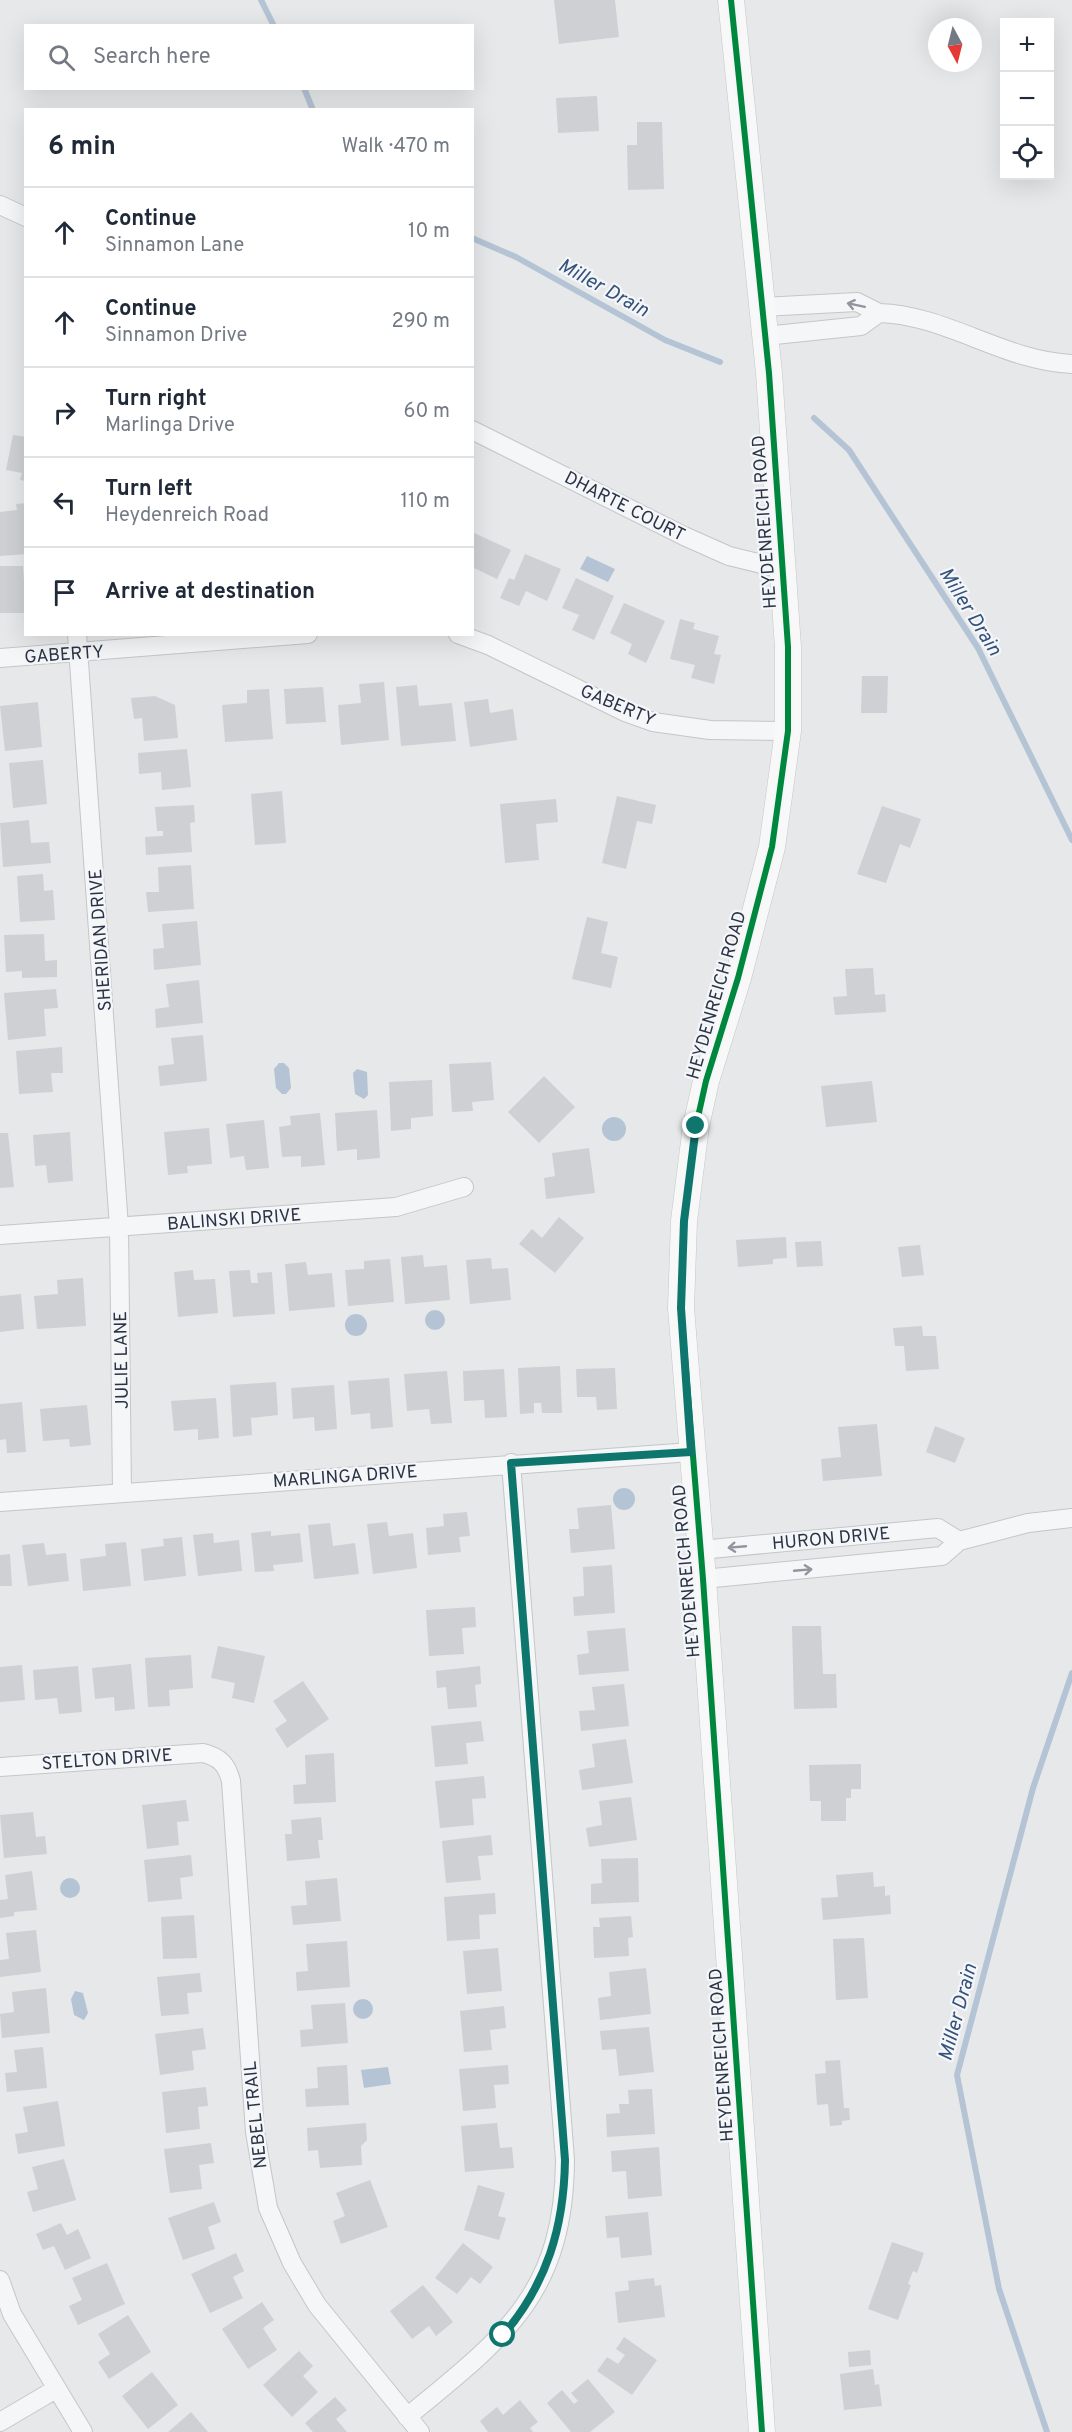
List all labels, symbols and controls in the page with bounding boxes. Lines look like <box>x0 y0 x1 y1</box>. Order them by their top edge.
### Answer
north arrow <box>928 18 982 72</box>
map controls <box>1000 18 1054 180</box>
button: + <box>1000 18 1054 72</box>
search box <box>24 24 474 90</box>
icon: search <box>45 41 78 74</box>
text: Search here <box>93 44 211 71</box>
button: − <box>1000 72 1054 126</box>
button: locate <box>1000 126 1054 180</box>
text: 6 min <box>48 131 116 164</box>
text: Walk · 470 m <box>341 134 450 160</box>
text: Continue <box>105 206 196 233</box>
icon: ahead <box>48 216 81 249</box>
text: 10 m <box>408 219 450 245</box>
text: Sinnamon Lane <box>105 233 244 259</box>
water label: Miller Drain <box>553 253 653 324</box>
text: Continue <box>105 296 196 323</box>
one-way arrow <box>847 299 866 310</box>
icon: ahead <box>48 306 81 339</box>
text: 290 m <box>392 309 450 335</box>
text: Sinnamon Drive <box>105 323 247 349</box>
text: Turn right <box>105 386 207 413</box>
icon: right <box>48 396 81 429</box>
text: 60 m <box>404 399 450 425</box>
text: Marlinga Drive <box>105 413 235 439</box>
street label: HEYDENREICH ROAD <box>748 434 783 610</box>
street label: DHARTE COURT <box>560 467 688 548</box>
text: Turn left <box>105 476 193 503</box>
icon: left <box>48 486 81 519</box>
text: 110 m <box>401 489 450 515</box>
text: Heydenreich Road <box>105 503 269 529</box>
water label: Miller Drain <box>932 563 1007 661</box>
icon: arrive <box>48 576 81 609</box>
text: Arrive at destination <box>105 579 315 606</box>
street label: GABERTY <box>24 641 105 670</box>
street label: GABERTY <box>576 680 659 733</box>
street label: SHERIDAN DRIVE <box>85 868 118 1012</box>
street label: HEYDENREICH ROAD <box>682 909 753 1082</box>
route end <box>682 1112 708 1138</box>
street label: BALINSKI DRIVE <box>166 1204 302 1237</box>
street label: JULIE LANE <box>110 1311 135 1409</box>
street label: MARLINGA DRIVE <box>272 1461 418 1494</box>
street label: HEYDENREICH ROAD <box>668 1483 707 1659</box>
street label: HURON DRIVE <box>771 1523 891 1556</box>
one-way arrow <box>727 1542 747 1553</box>
one-way arrow <box>792 1564 812 1575</box>
street label: STELTON DRIVE <box>41 1744 173 1777</box>
water label: Miller Drain <box>933 1961 984 2064</box>
street label: HEYDENREICH ROAD <box>705 1967 740 2143</box>
street label: NEBEL TRAIL <box>239 2060 274 2170</box>
route start <box>489 2321 515 2347</box>

